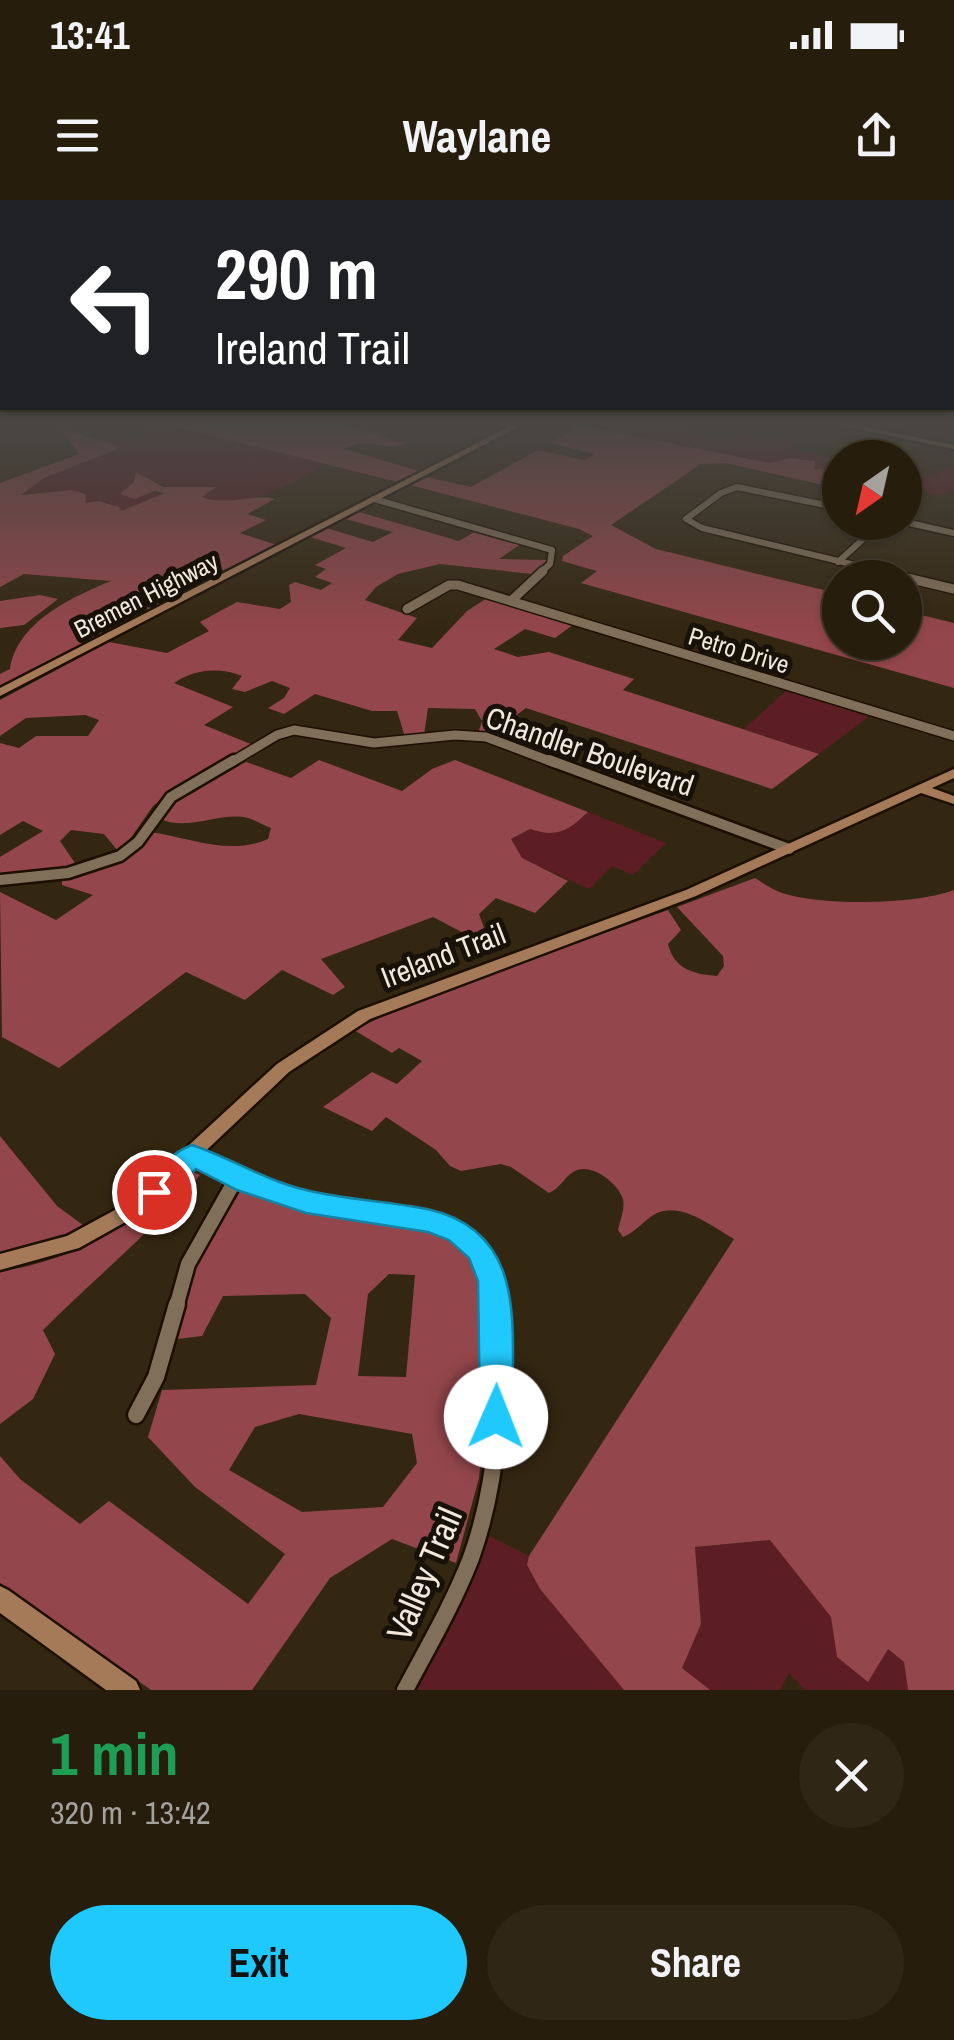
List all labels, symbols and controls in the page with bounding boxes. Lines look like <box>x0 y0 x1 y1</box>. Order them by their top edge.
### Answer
text: 13:41 <box>50 10 130 61</box>
text: Waylane <box>403 105 551 166</box>
icon: menu <box>50 108 105 163</box>
icon: share <box>849 108 904 163</box>
text: 290 m <box>215 227 378 321</box>
icon: left <box>50 240 180 370</box>
text: Ireland Trail <box>215 317 410 378</box>
north arrow <box>822 440 922 540</box>
map controls <box>822 440 922 660</box>
street label: Bremen Highway <box>68 544 224 646</box>
button: search <box>822 560 922 660</box>
street label: Petro Drive <box>684 619 794 681</box>
street label: Chandler Boulevard <box>481 697 699 805</box>
street label: Ireland Trail <box>375 913 511 997</box>
pin <box>112 1150 197 1235</box>
icon: arrive <box>127 1165 182 1220</box>
position arrow <box>444 1365 548 1469</box>
street label: Valley Trail <box>375 1500 473 1648</box>
text: 1 min <box>50 1713 179 1794</box>
button: close <box>799 1723 904 1828</box>
text: 320 m · 13:42 <box>50 1791 210 1834</box>
button: Exit <box>50 1905 467 2020</box>
button: Share <box>487 1905 904 2020</box>

